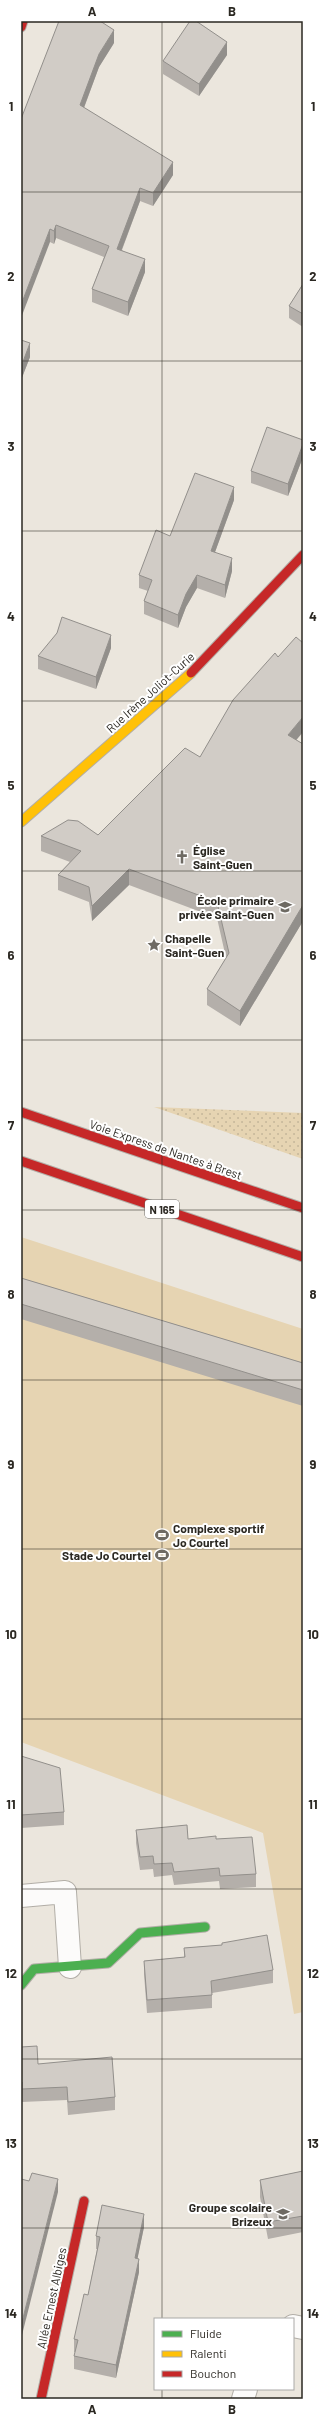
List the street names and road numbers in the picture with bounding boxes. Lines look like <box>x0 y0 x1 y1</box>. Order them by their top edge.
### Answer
street label: Rue Irène Joliot-Curie <box>103 649 197 735</box>
street label: Voie Express de Nantes à Brest <box>88 1116 244 1182</box>
road number: N 165 <box>145 1200 179 1218</box>
street label: Allée Ernest Albiges <box>33 2246 69 2350</box>

